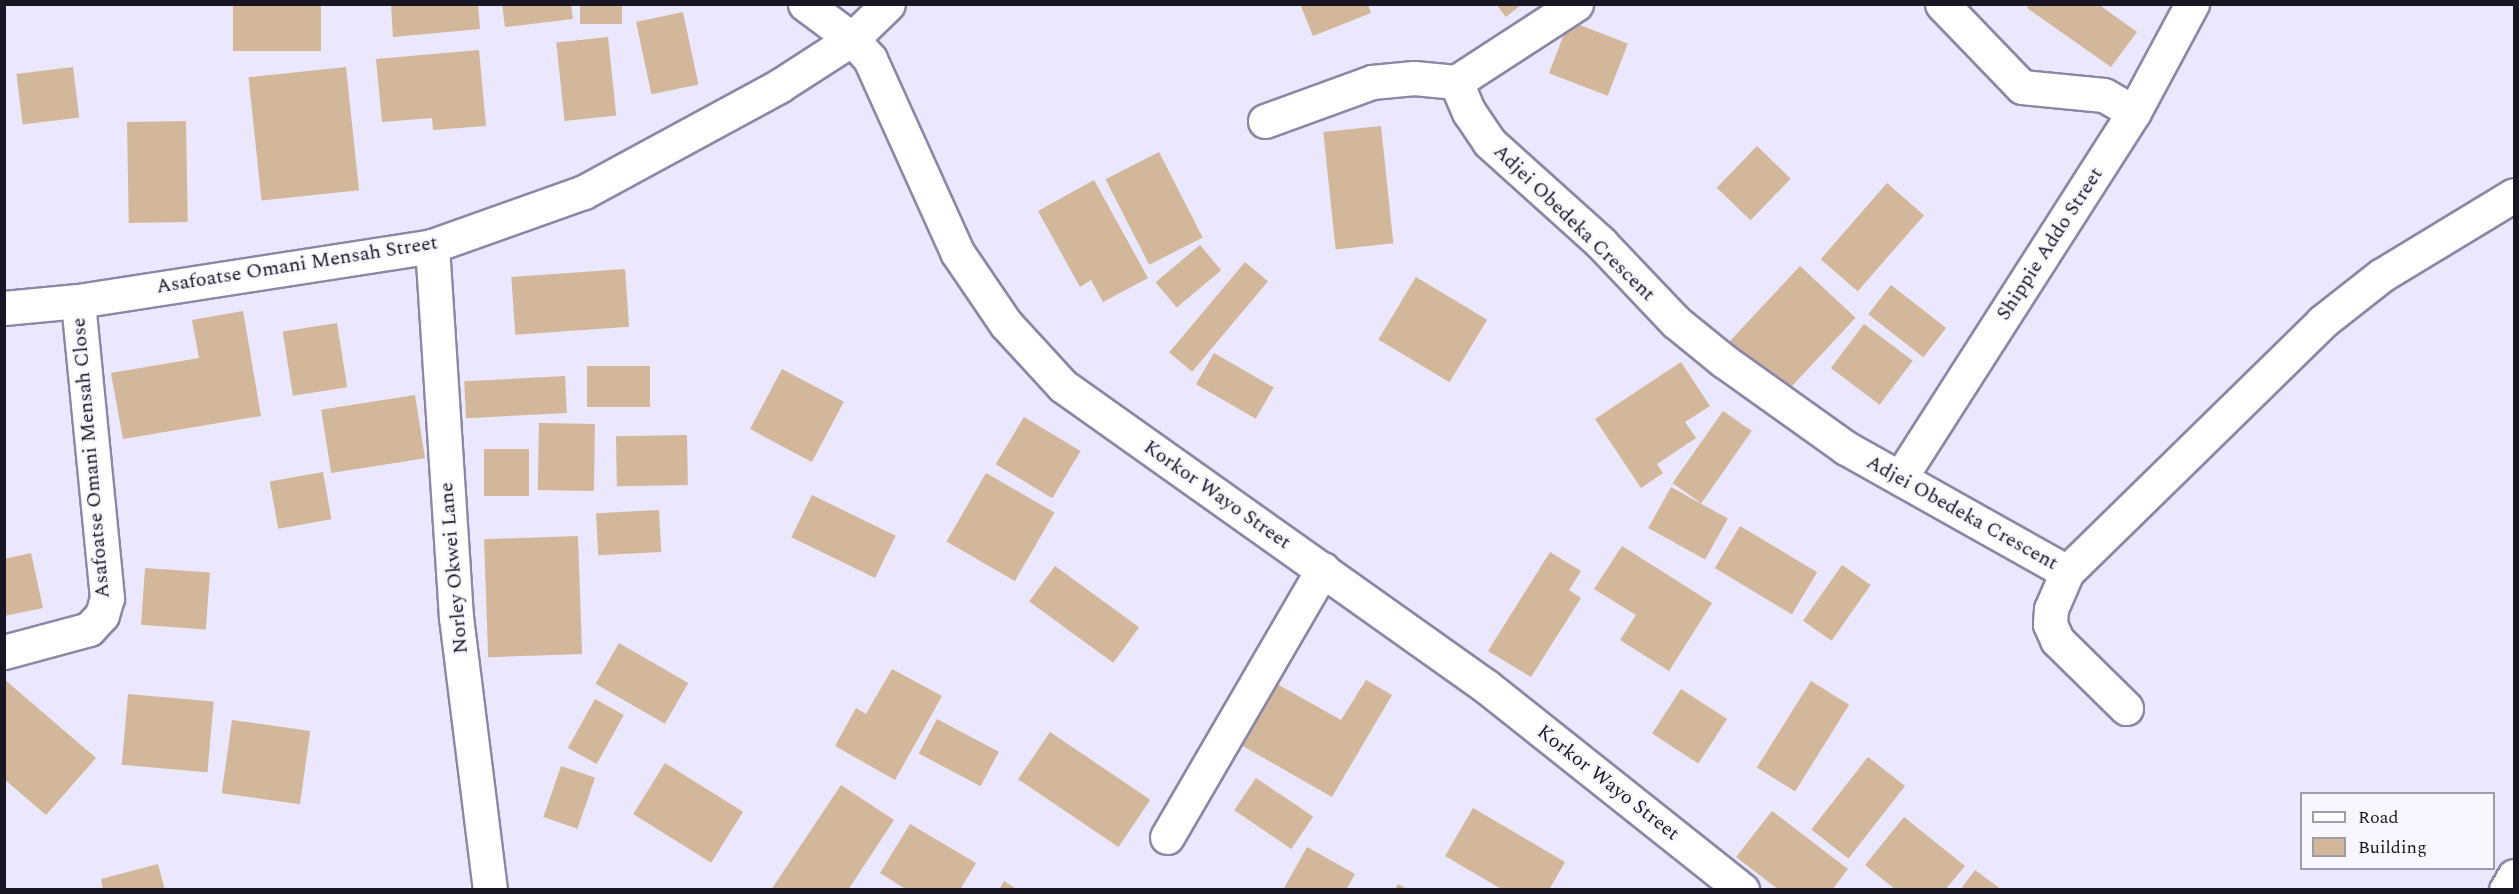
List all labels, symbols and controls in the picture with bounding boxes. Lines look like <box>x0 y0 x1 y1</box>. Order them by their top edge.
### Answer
street label: Adjei Obedeka Crescent <box>1488 140 1660 306</box>
street label: Shippie Addo Street <box>1992 163 2108 325</box>
street label: Asafoatse Omani Mensah Street <box>155 231 439 299</box>
street label: Asafoatse Omani Mensah Close <box>67 317 115 599</box>
street label: Korkor Wayo Street <box>1139 435 1295 555</box>
street label: Adjei Obedeka Crescent <box>1862 450 2062 576</box>
street label: Norley Okwei Lane <box>435 481 473 655</box>
street label: Korkor Wayo Street <box>1532 720 1684 846</box>
legend <box>2300 792 2495 870</box>
text: Road <box>2358 804 2399 831</box>
text: Building <box>2358 834 2427 861</box>

